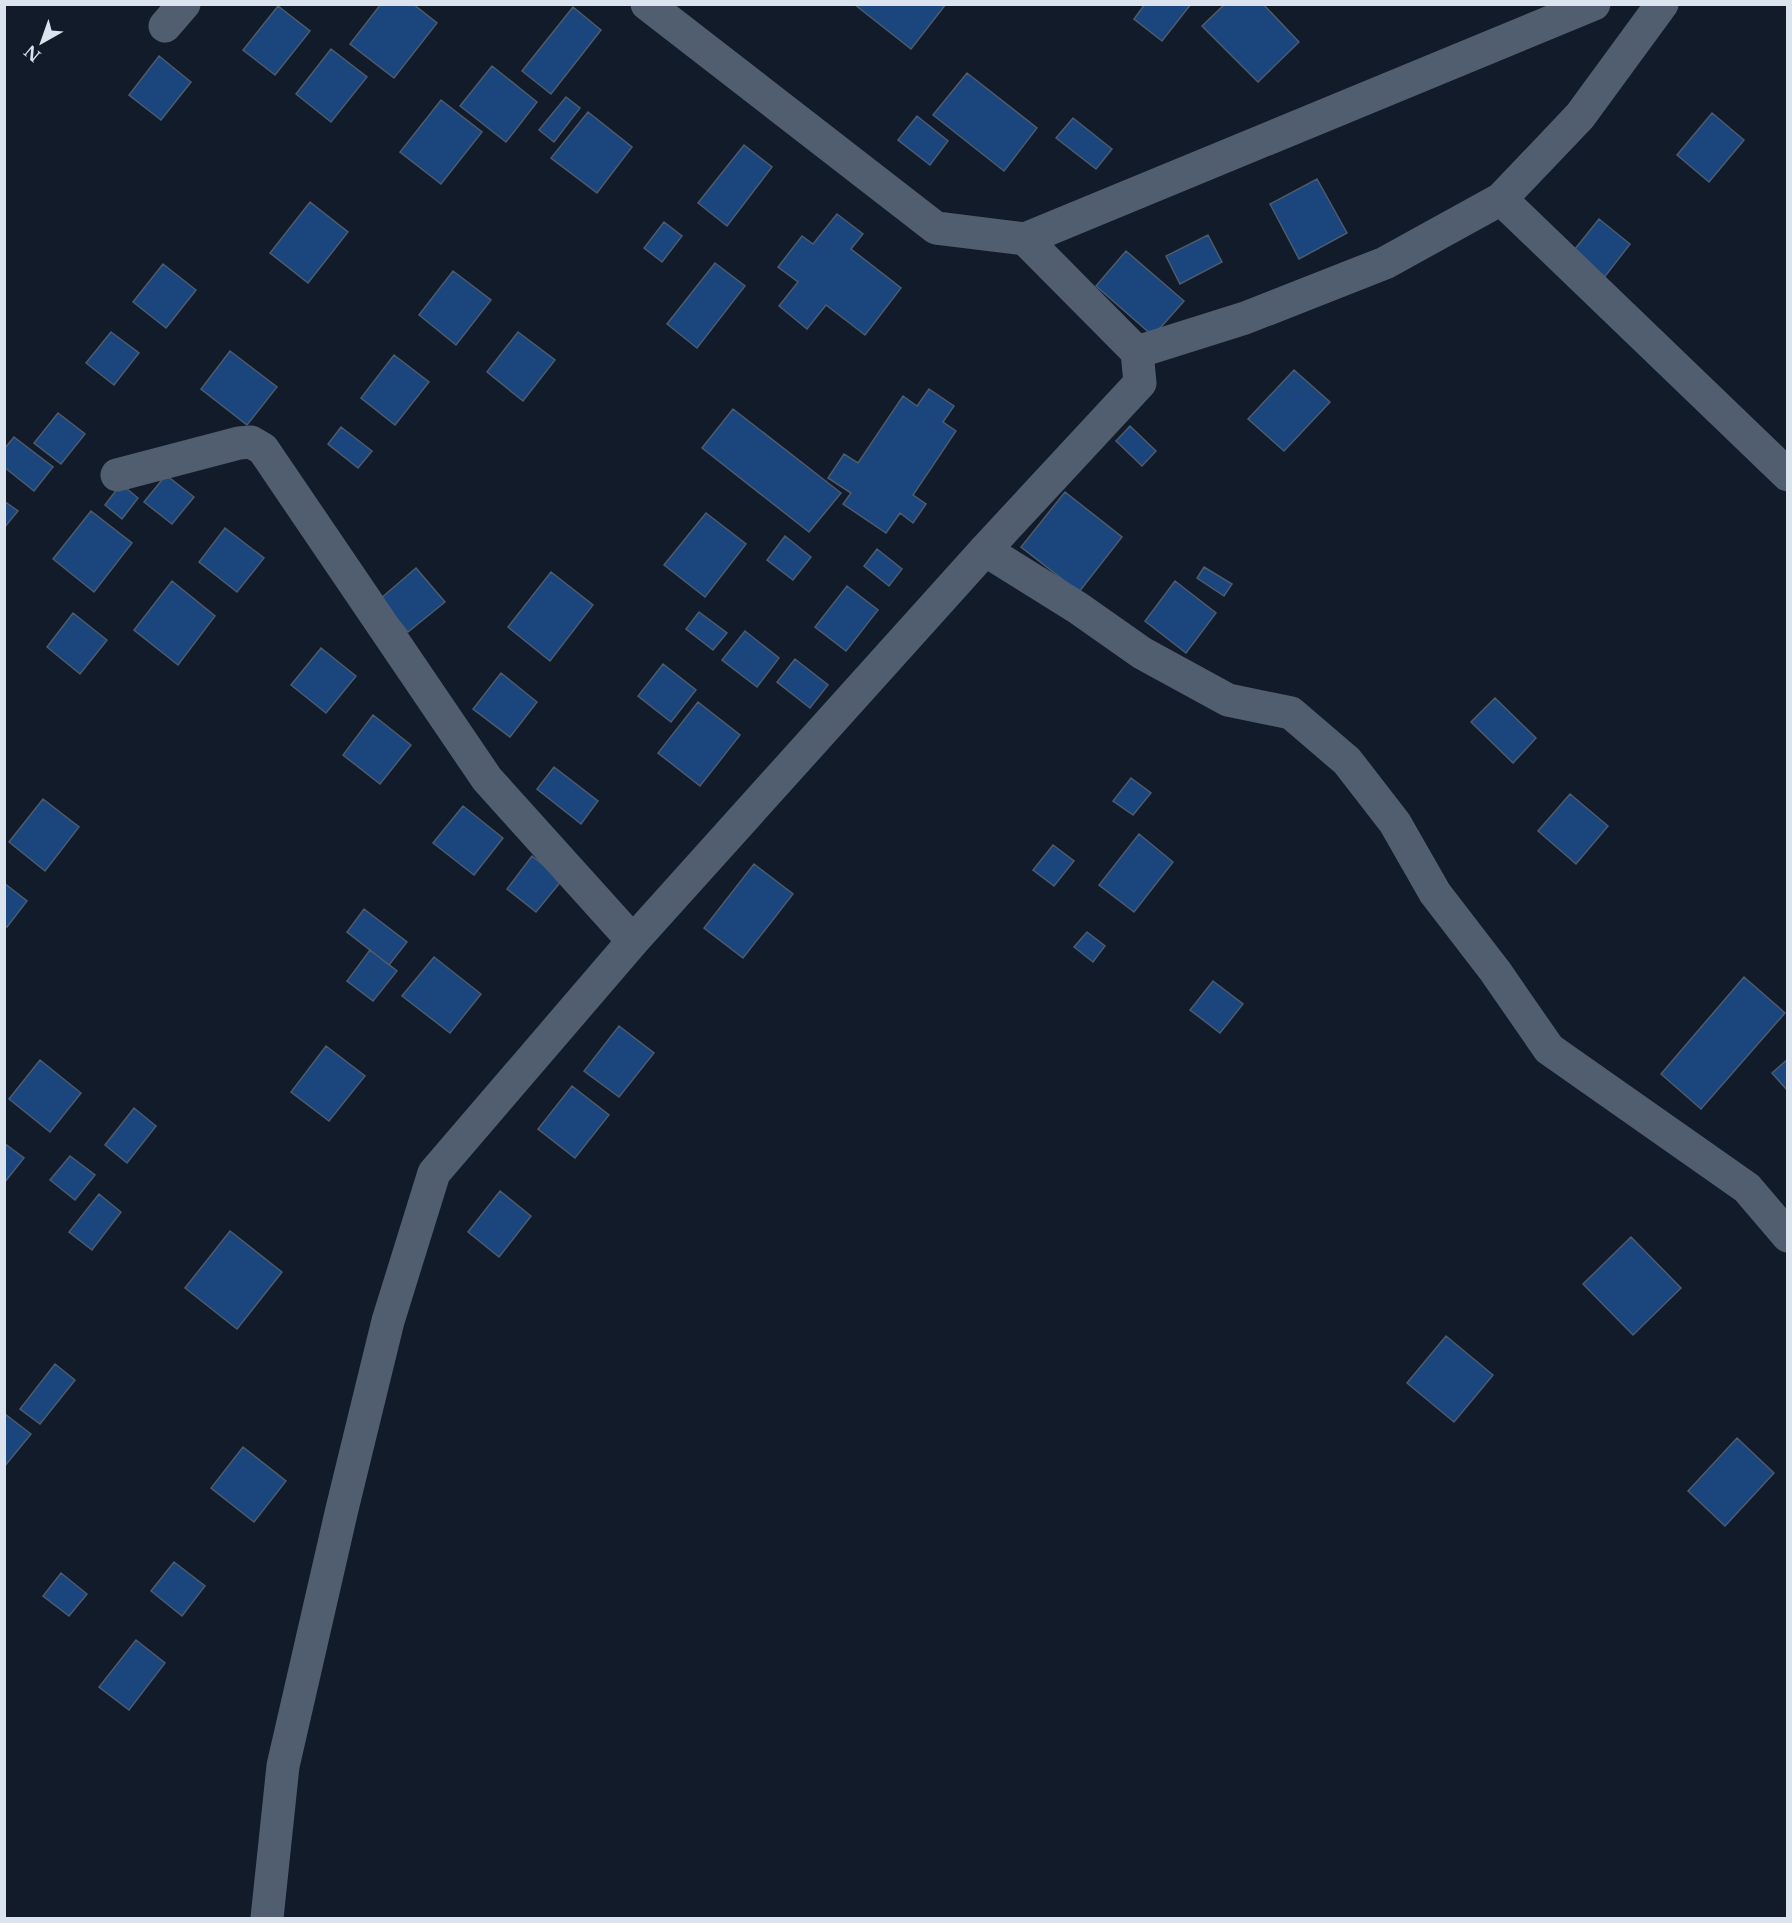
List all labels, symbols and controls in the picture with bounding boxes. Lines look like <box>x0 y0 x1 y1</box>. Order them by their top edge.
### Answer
north arrow <box>12 12 72 72</box>
text: N <box>20 41 45 66</box>

